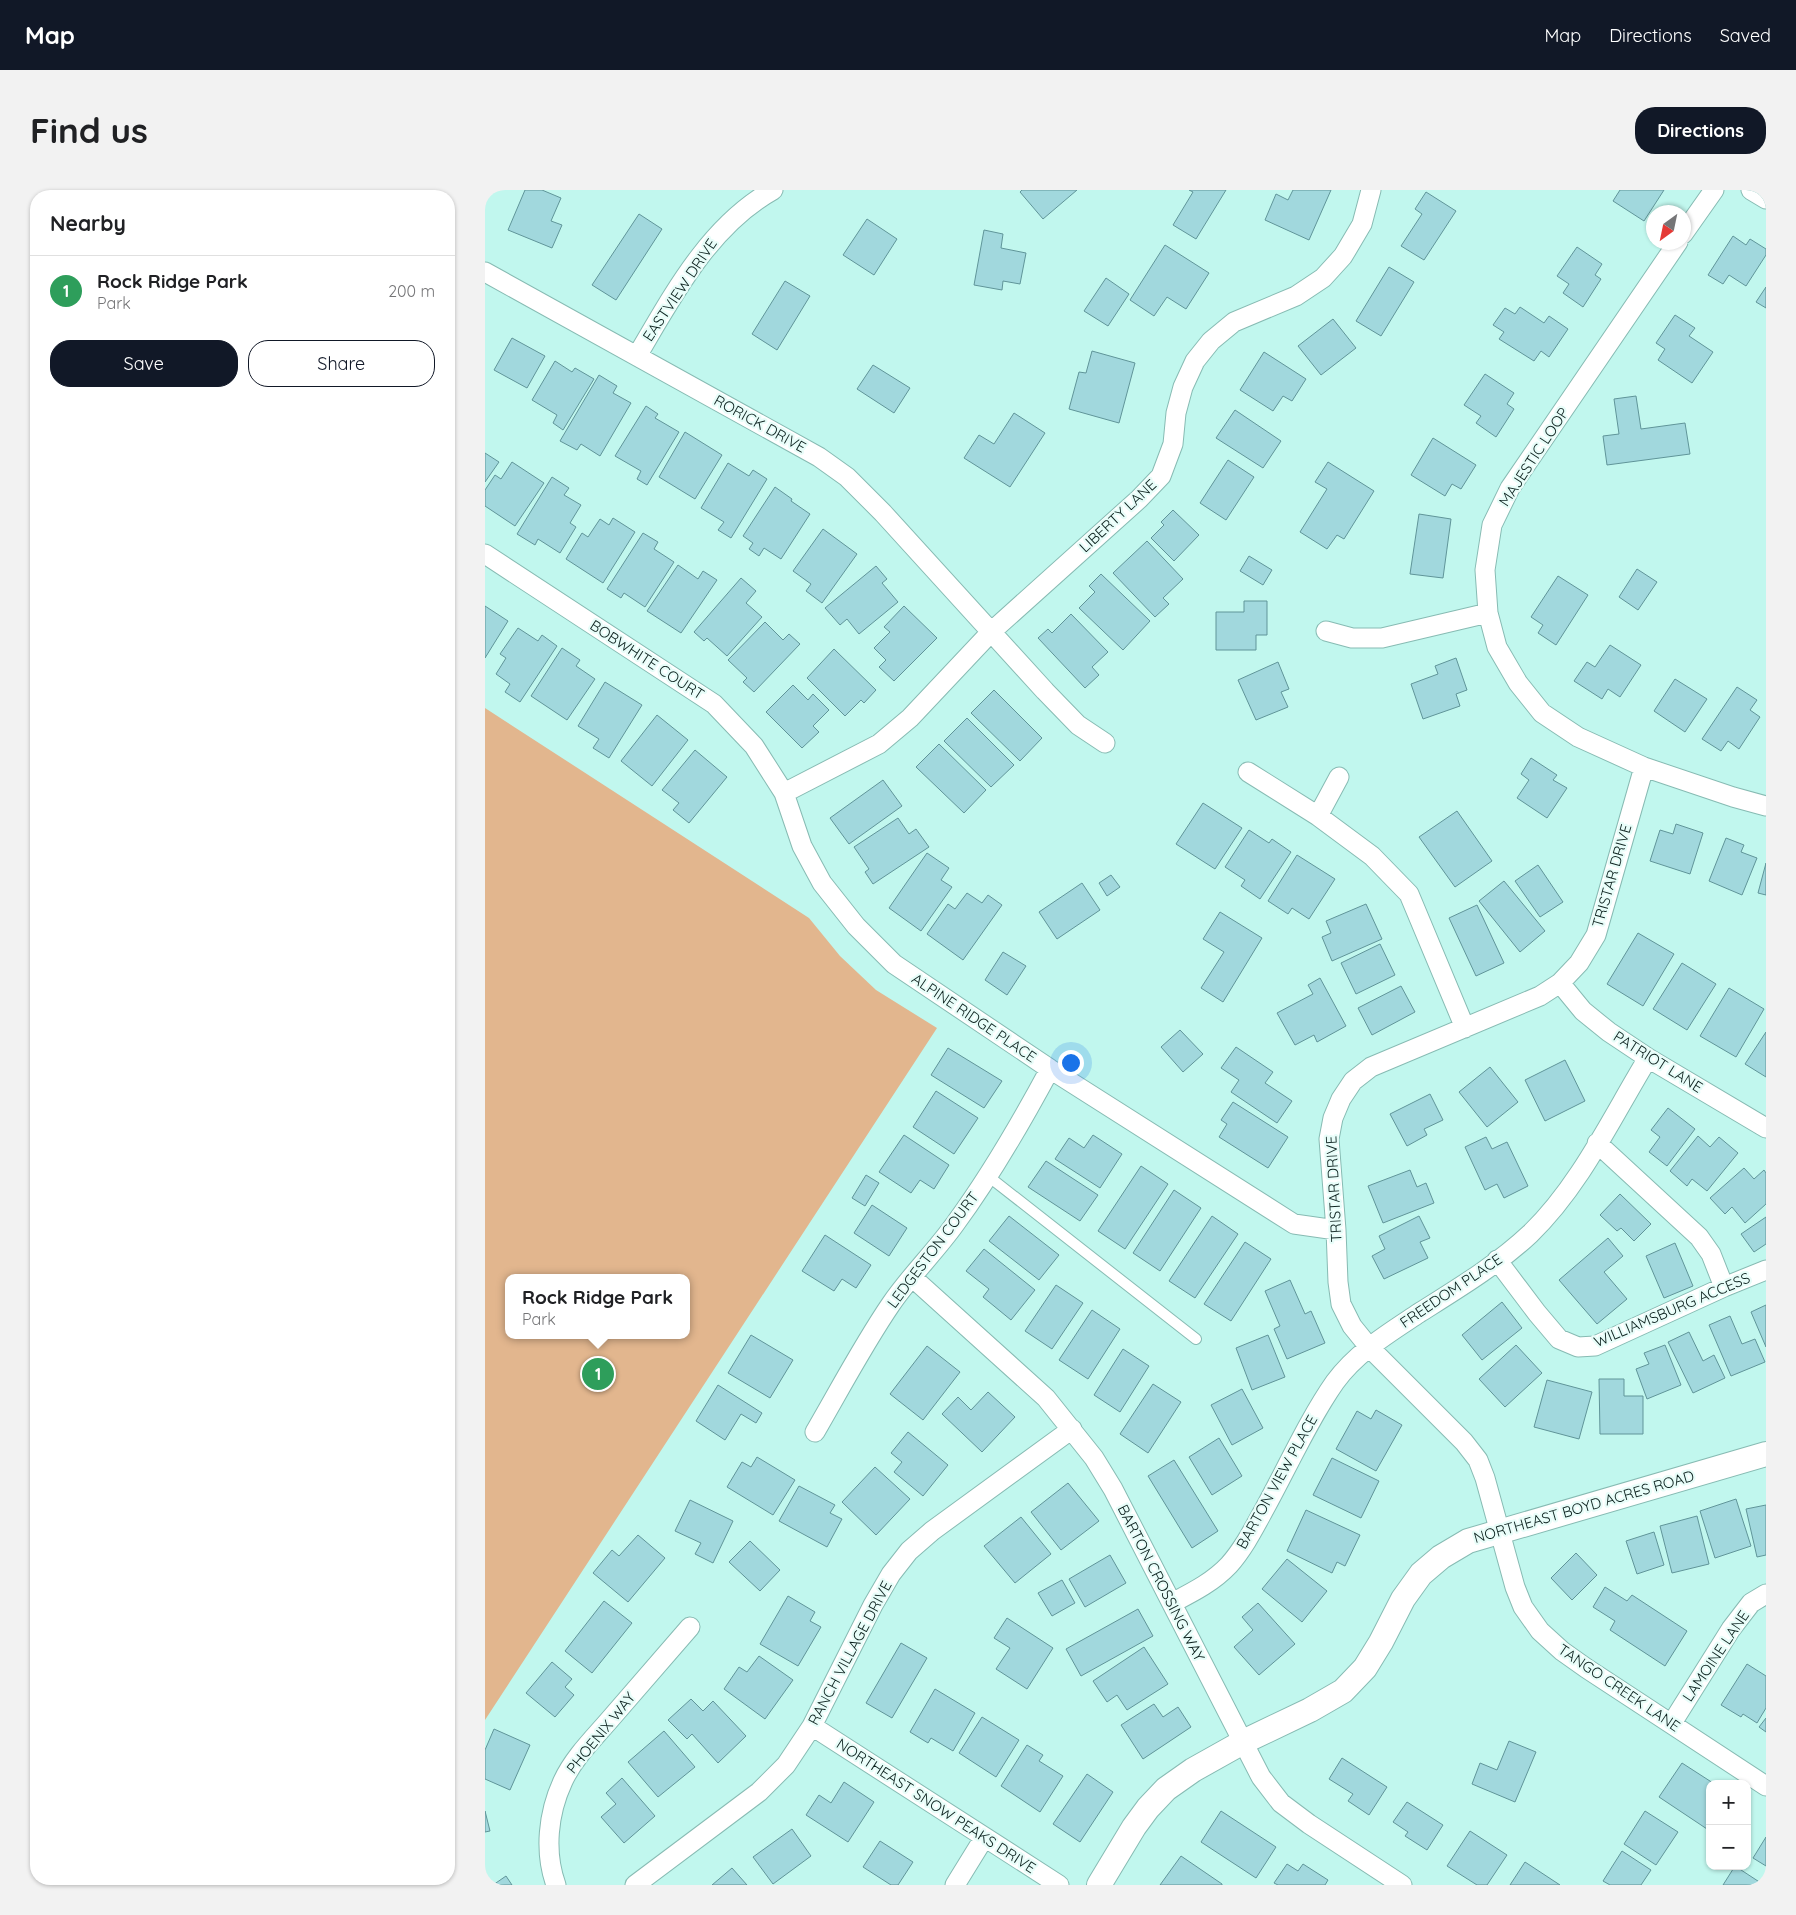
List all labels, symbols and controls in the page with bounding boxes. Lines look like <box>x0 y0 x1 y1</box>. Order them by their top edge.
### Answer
text: Map <box>25 20 75 50</box>
text: Map <box>1544 24 1581 47</box>
text: Directions <box>1609 24 1692 47</box>
text: Saved <box>1720 24 1771 47</box>
button: Directions <box>1635 107 1766 154</box>
text: Find us <box>30 108 148 152</box>
north arrow <box>1646 205 1691 250</box>
text: Nearby <box>50 210 126 236</box>
street label: EASTVIEW DRIVE <box>638 235 721 345</box>
text: Rock Ridge Park <box>97 269 248 293</box>
text: 1 <box>63 281 69 301</box>
text: 200 m <box>388 281 435 301</box>
text: Park <box>97 293 131 313</box>
button: Save <box>50 340 238 387</box>
button: Share <box>248 340 435 387</box>
street label: RORICK DRIVE <box>711 390 810 457</box>
street label: MAJESTIC LOOP <box>1495 404 1573 510</box>
street label: LIBERTY LANE <box>1075 475 1160 556</box>
street label: BOBWHITE COURT <box>587 616 708 704</box>
street label: TRISTAR DRIVE <box>1588 822 1635 930</box>
street label: ALPINE RIDGE PLACE <box>908 969 1040 1066</box>
street label: PATRIOT LANE <box>1610 1027 1706 1097</box>
your location <box>1058 1050 1084 1076</box>
street label: TRISTAR DRIVE <box>1321 1135 1346 1243</box>
street label: LEDGESTON COURT <box>883 1188 983 1312</box>
street label: FREEDOM PLACE <box>1396 1249 1505 1332</box>
street label: WILLIAMSBURG ACCESS <box>1591 1268 1753 1351</box>
popup <box>505 1274 690 1339</box>
text: Rock Ridge Park <box>522 1285 673 1309</box>
text: Park <box>522 1309 556 1329</box>
pin: 1 <box>582 1355 614 1393</box>
street label: BARTON VIEW PLACE <box>1232 1411 1321 1552</box>
street label: NORTHEAST BOYD ACRES ROAD <box>1471 1466 1696 1547</box>
street label: BARTON CROSSING WAY <box>1114 1501 1210 1665</box>
street label: RANCH VILLAGE DRIVE <box>803 1577 896 1728</box>
street label: LAMOINE LANE <box>1678 1606 1753 1705</box>
street label: TANGO CREEK LANE <box>1555 1640 1684 1735</box>
street label: PHOENIX WAY <box>562 1688 640 1777</box>
street label: NORTHEAST SNOW PEAKS DRIVE <box>833 1734 1040 1877</box>
map controls <box>1706 1780 1751 1870</box>
button: + <box>1706 1780 1751 1825</box>
button: − <box>1706 1825 1751 1870</box>

